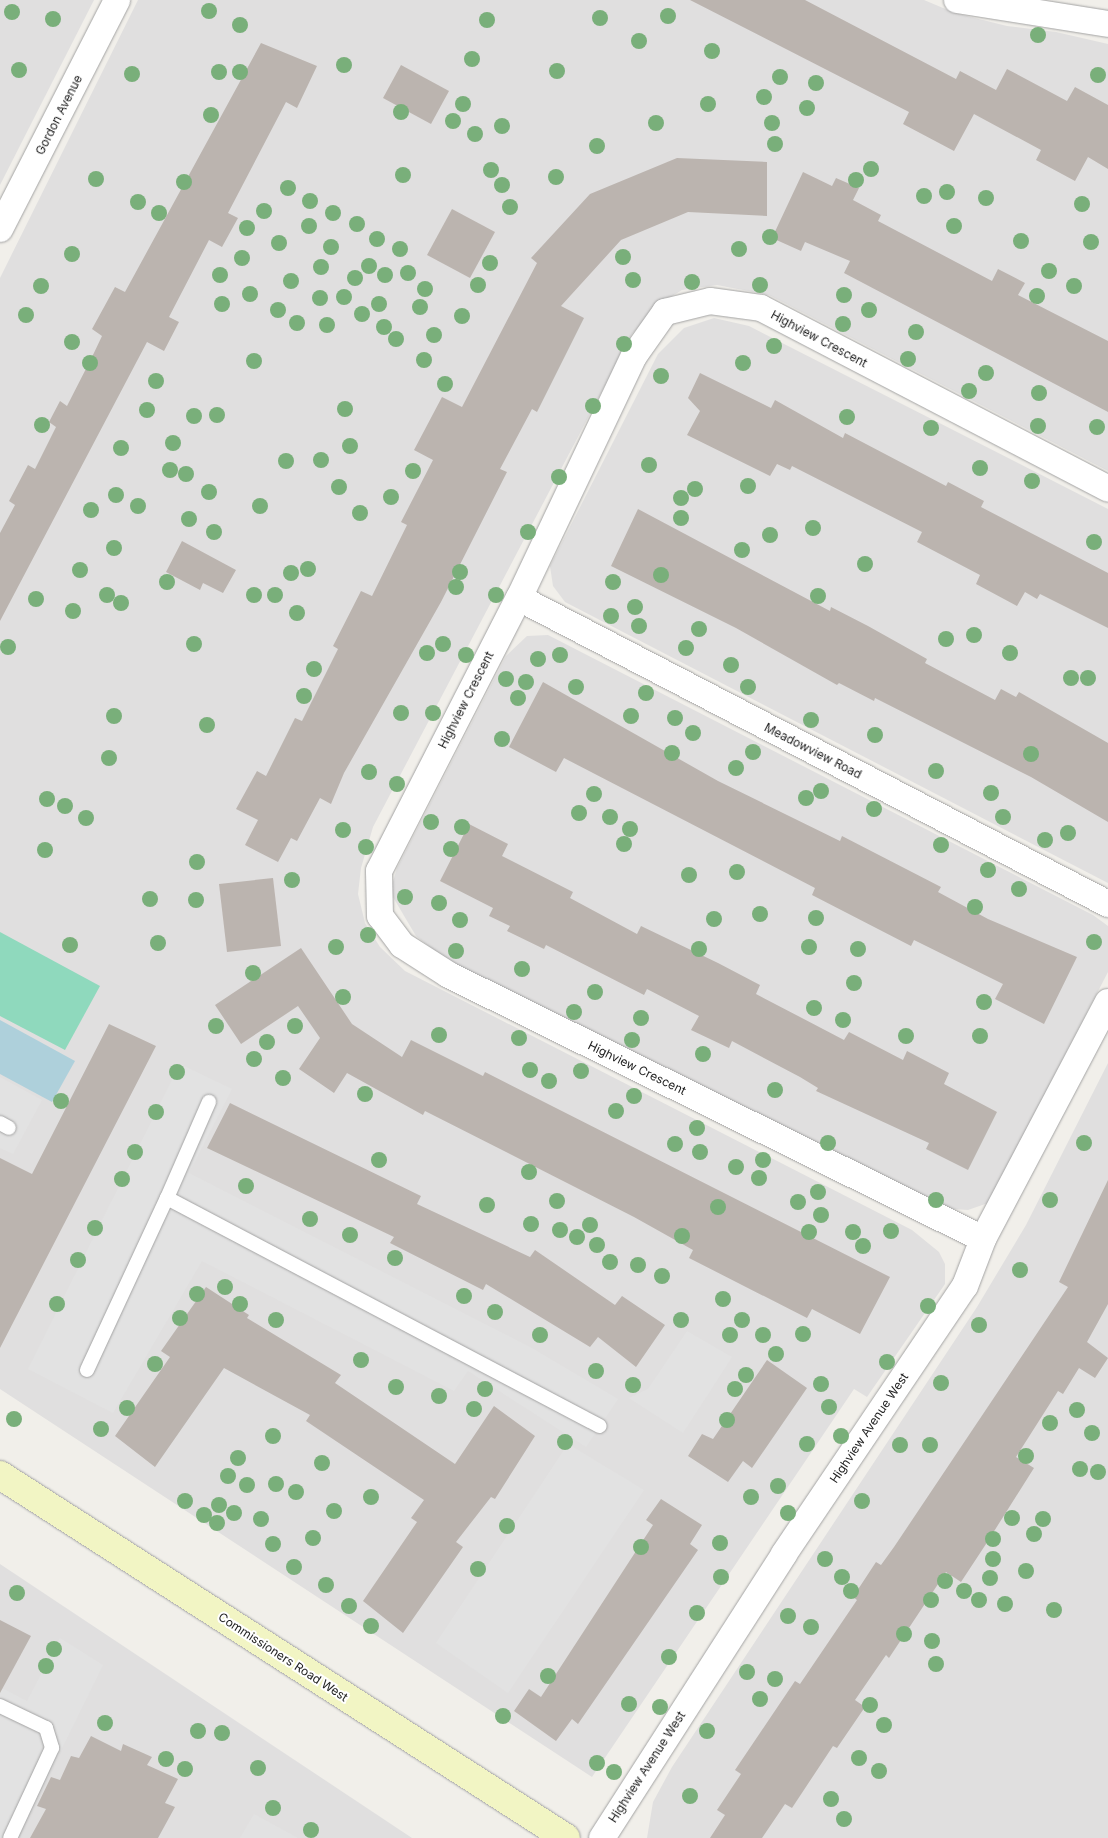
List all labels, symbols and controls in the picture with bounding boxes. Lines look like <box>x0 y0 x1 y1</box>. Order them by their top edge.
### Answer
street label: Gordon Avenue <box>33 73 85 157</box>
street label: Highview Crescent <box>768 308 870 370</box>
street label: Highview Crescent <box>435 649 497 751</box>
street label: Meadowview Road <box>762 720 864 782</box>
street label: Highview Crescent <box>586 1038 688 1098</box>
street label: Highview Avenue West <box>827 1370 911 1486</box>
street label: Commissioners Road West <box>215 1610 351 1704</box>
street label: Highview Avenue West <box>606 1709 688 1825</box>

